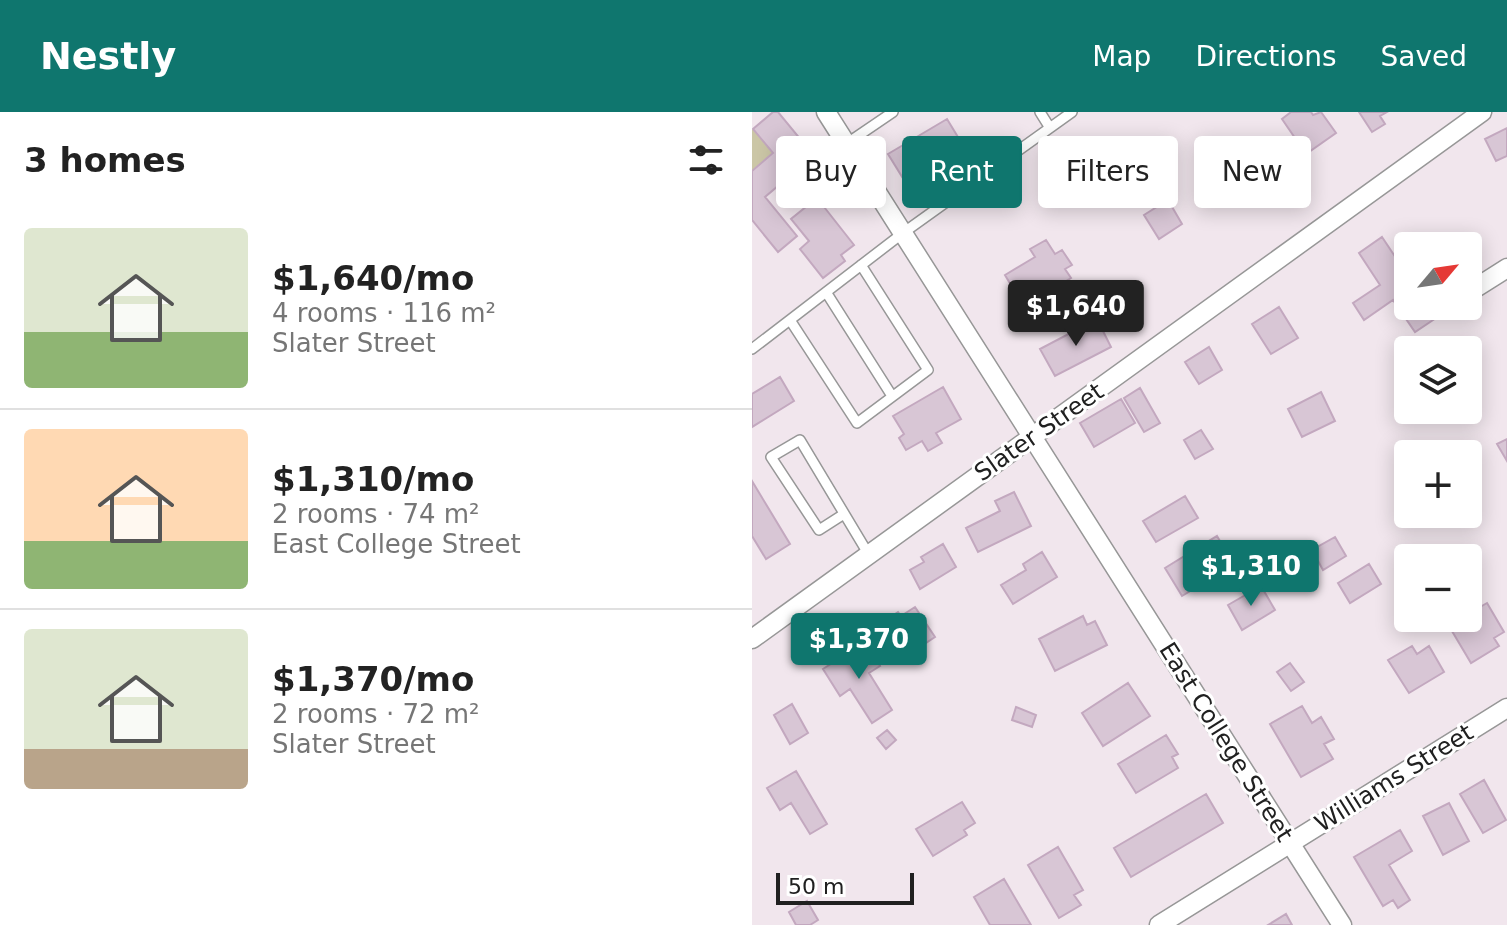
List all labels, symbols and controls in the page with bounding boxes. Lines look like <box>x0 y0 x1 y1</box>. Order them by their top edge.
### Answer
text: Nestly <box>40 34 176 78</box>
text: Map <box>1092 40 1151 73</box>
text: Directions <box>1195 40 1336 73</box>
text: Saved <box>1380 40 1467 73</box>
chip: Buy <box>776 136 886 208</box>
chip: Rent <box>902 136 1022 208</box>
chip: Filters <box>1038 136 1178 208</box>
chip: New <box>1194 136 1311 208</box>
icon: filters <box>684 138 728 182</box>
text: 3 homes <box>24 140 186 180</box>
north arrow <box>1394 232 1482 320</box>
map controls <box>1394 232 1482 632</box>
text: $1,640/mo <box>272 258 474 298</box>
icon: home <box>88 260 184 356</box>
pin: $1,640 <box>1011 280 1141 348</box>
text: $1,640 <box>1026 291 1126 321</box>
text: 4 rooms · 116 m² <box>272 298 496 328</box>
text: Slater Street <box>272 328 436 358</box>
button: layers <box>1394 336 1482 424</box>
street label: Slater Street <box>969 377 1109 487</box>
button: + <box>1394 440 1482 528</box>
text: $1,310/mo <box>272 459 474 499</box>
icon: home <box>88 461 184 557</box>
text: 2 rooms · 74 m² <box>272 499 480 529</box>
text: East College Street <box>272 529 521 559</box>
pin: $1,310 <box>1186 540 1316 608</box>
button: − <box>1394 544 1482 632</box>
text: $1,310 <box>1201 551 1301 581</box>
pin: $1,370 <box>794 613 924 681</box>
text: $1,370 <box>809 624 909 654</box>
street label: East College Street <box>1153 637 1299 847</box>
text: $1,370/mo <box>272 659 474 699</box>
icon: home <box>88 661 184 757</box>
text: 2 rooms · 72 m² <box>272 699 480 729</box>
street label: Williams Street <box>1310 718 1478 838</box>
text: Slater Street <box>272 729 436 759</box>
scale bar <box>776 869 914 905</box>
text: 50 m <box>788 874 844 899</box>

